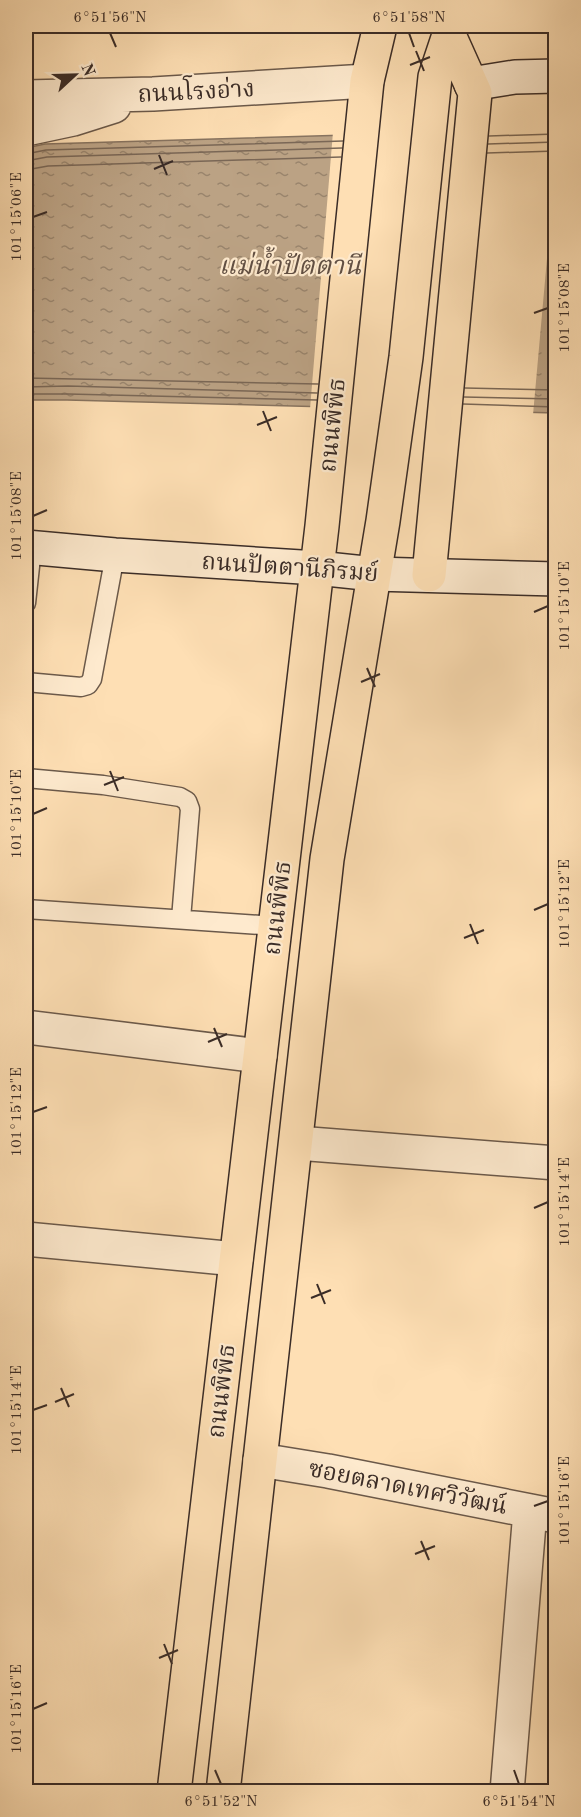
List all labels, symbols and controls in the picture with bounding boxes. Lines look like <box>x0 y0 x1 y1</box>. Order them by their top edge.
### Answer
text: 6°51'56"N <box>73 11 147 26</box>
text: 6°51'58"N <box>372 11 446 26</box>
north arrow <box>45 45 105 105</box>
text: N <box>77 61 97 80</box>
street label: ถนนโรงอ่าง <box>137 70 255 108</box>
text: 101°15'06"E <box>10 172 25 262</box>
water label: แม่น้ำปัตตานี <box>219 246 363 280</box>
text: 101°15'08"E <box>558 263 573 353</box>
street label: ถนนพิพิธ <box>315 377 351 474</box>
text: 101°15'08"E <box>10 471 25 561</box>
street label: ถนนปัตตานีภิรมย์ <box>201 545 380 587</box>
text: 101°15'10"E <box>558 561 573 651</box>
text: 101°15'10"E <box>10 769 25 859</box>
text: 101°15'12"E <box>558 859 573 949</box>
street label: ถนนพิพิธ <box>259 860 297 957</box>
text: 101°15'12"E <box>10 1067 25 1157</box>
text: 101°15'14"E <box>558 1157 573 1247</box>
street label: ถนนพิพิธ <box>203 1343 241 1440</box>
text: 101°15'14"E <box>10 1365 25 1455</box>
street label: ซอยตลาดเทศวิวัฒน์ <box>306 1452 510 1520</box>
text: 101°15'16"E <box>558 1456 573 1546</box>
text: 101°15'16"E <box>10 1664 25 1754</box>
text: 6°51'52"N <box>184 1795 258 1810</box>
text: 6°51'54"N <box>482 1795 556 1810</box>

